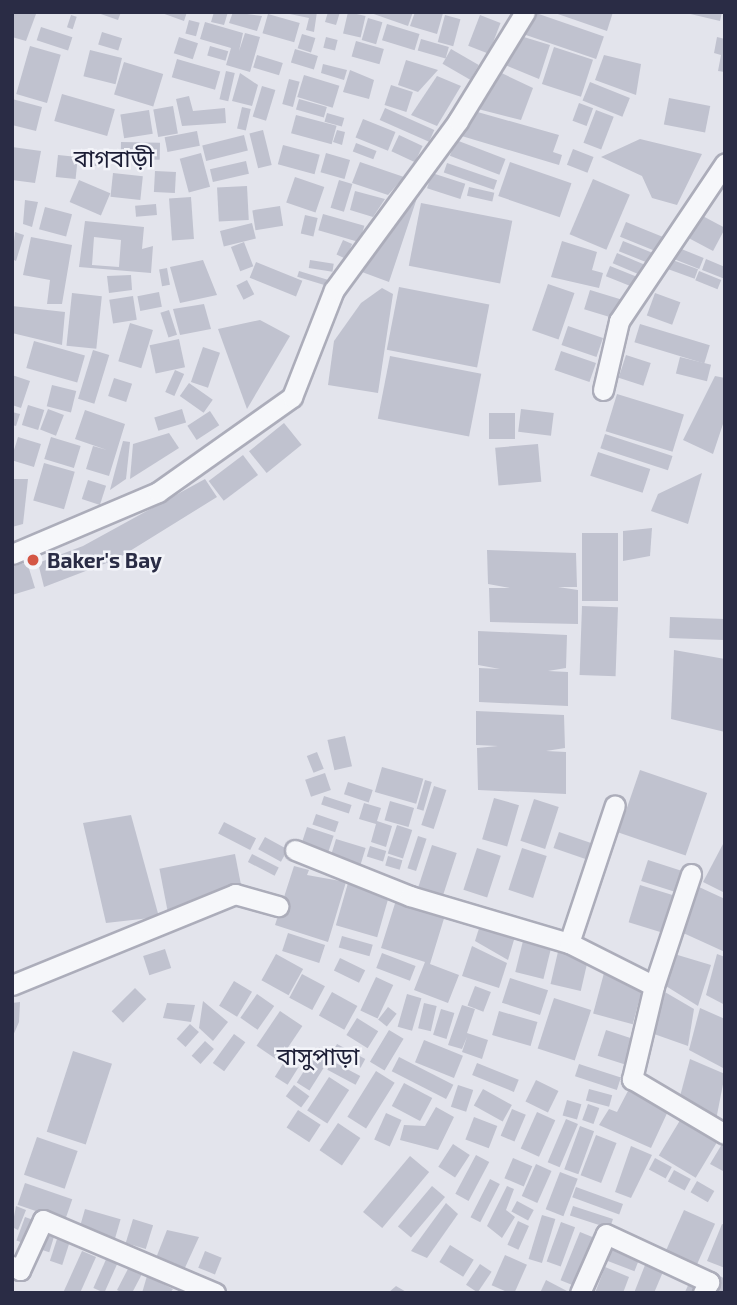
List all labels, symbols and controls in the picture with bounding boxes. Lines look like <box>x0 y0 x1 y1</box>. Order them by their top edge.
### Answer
district label: বাগবাড়ী <box>74 144 154 172</box>
place label: Baker's Bay <box>47 547 162 573</box>
marker: Baker's Bay <box>25 552 41 568</box>
district label: বাসুপাড়া <box>277 1042 359 1070</box>

